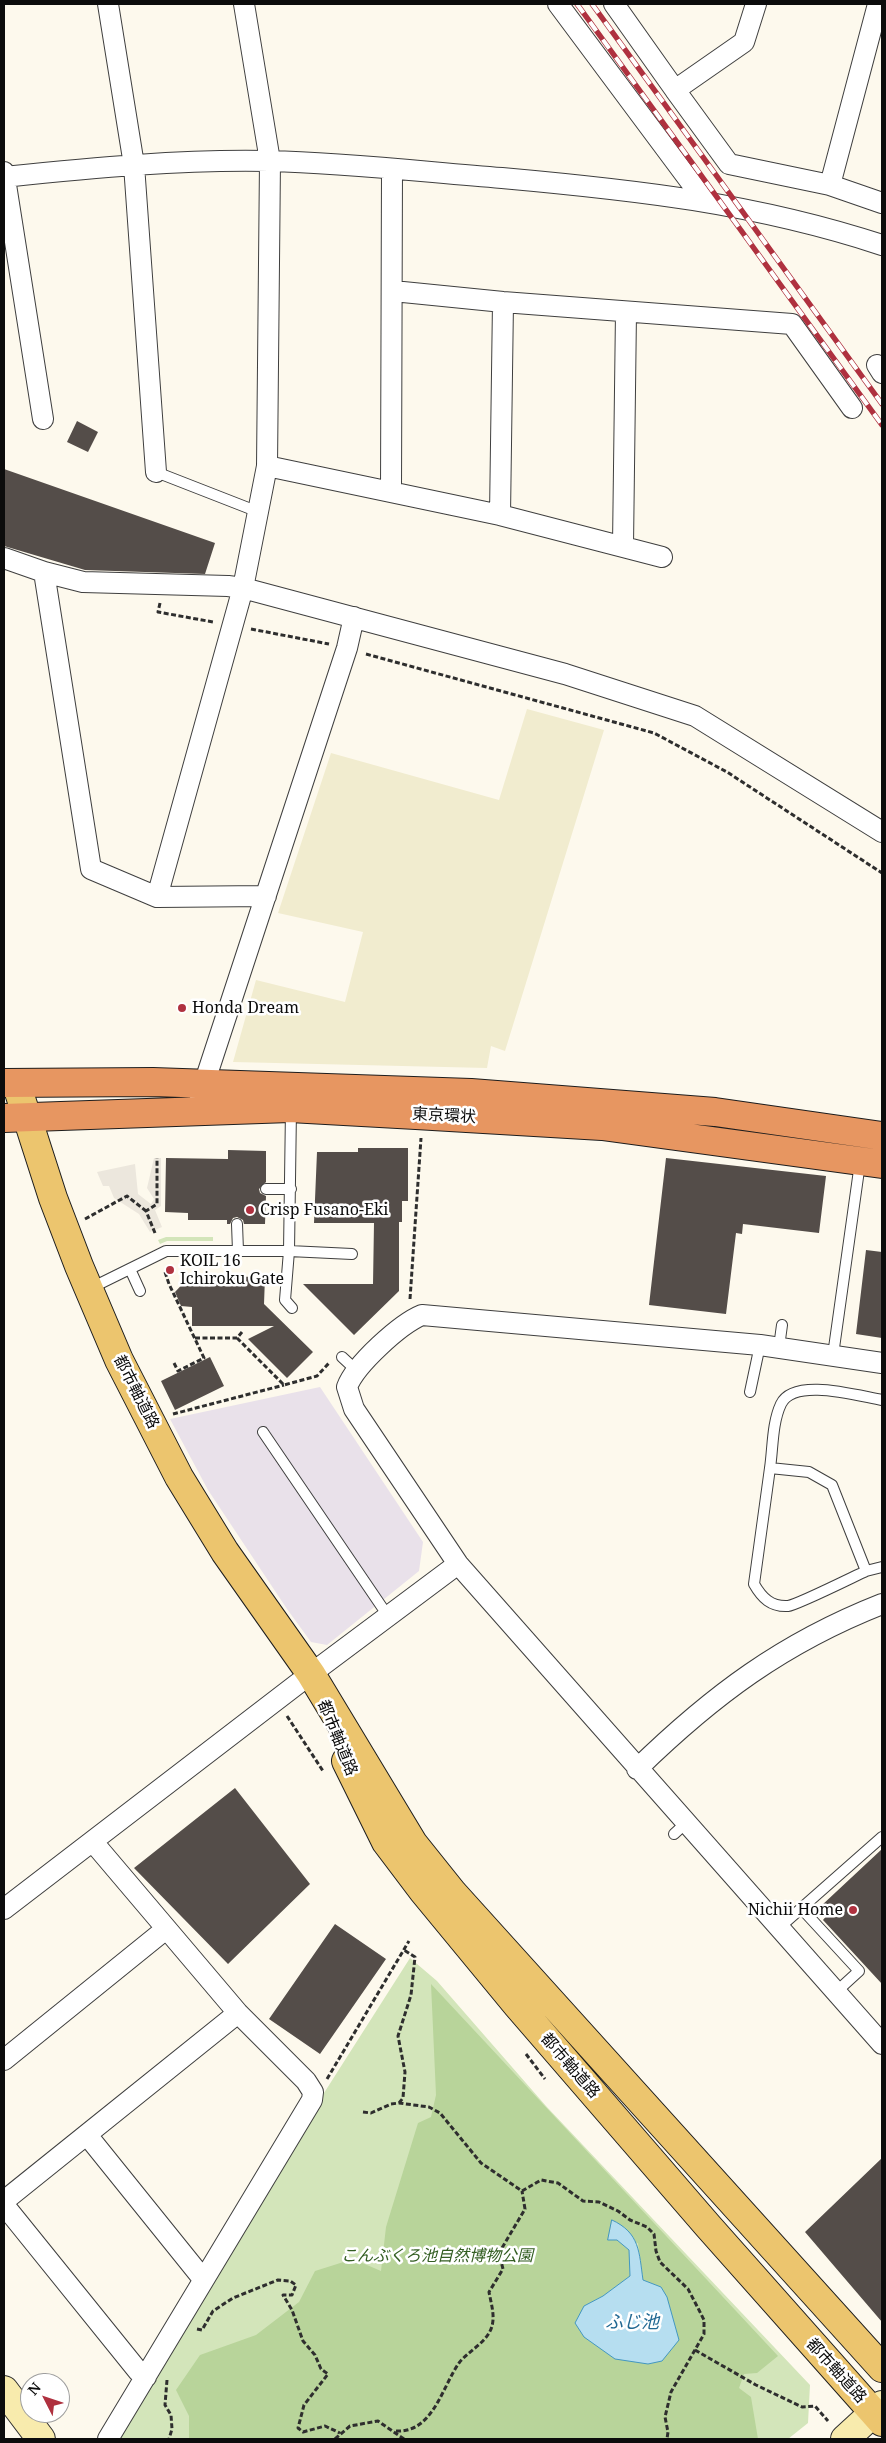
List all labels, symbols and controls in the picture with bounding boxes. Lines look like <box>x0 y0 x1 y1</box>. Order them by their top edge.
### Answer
place label: Honda Dream <box>192 998 299 1018</box>
marker: Honda Dream <box>176 1002 188 1014</box>
street label: 東京環状 <box>412 1105 476 1127</box>
place label: Crisp Fusano-Eki <box>260 1200 388 1220</box>
marker: Crisp Fusano-Eki <box>244 1204 256 1216</box>
place label: KOIL 16 Ichiroku Gate <box>180 1251 284 1289</box>
marker: KOIL 16 Ichiroku Gate <box>164 1264 176 1276</box>
street label: 都市軸道路 <box>109 1352 163 1432</box>
street label: 都市軸道路 <box>313 1697 361 1779</box>
place label: Nichii Home <box>748 1900 843 1920</box>
marker: Nichii Home <box>847 1904 859 1916</box>
street label: 都市軸道路 <box>537 2030 603 2102</box>
park label: こんぶくろ池自然博物公園 <box>341 2246 533 2266</box>
water label: ふじ池 <box>605 2312 659 2334</box>
street label: 都市軸道路 <box>802 2335 870 2407</box>
north arrow <box>20 2373 70 2423</box>
text: N <box>23 2378 45 2399</box>

